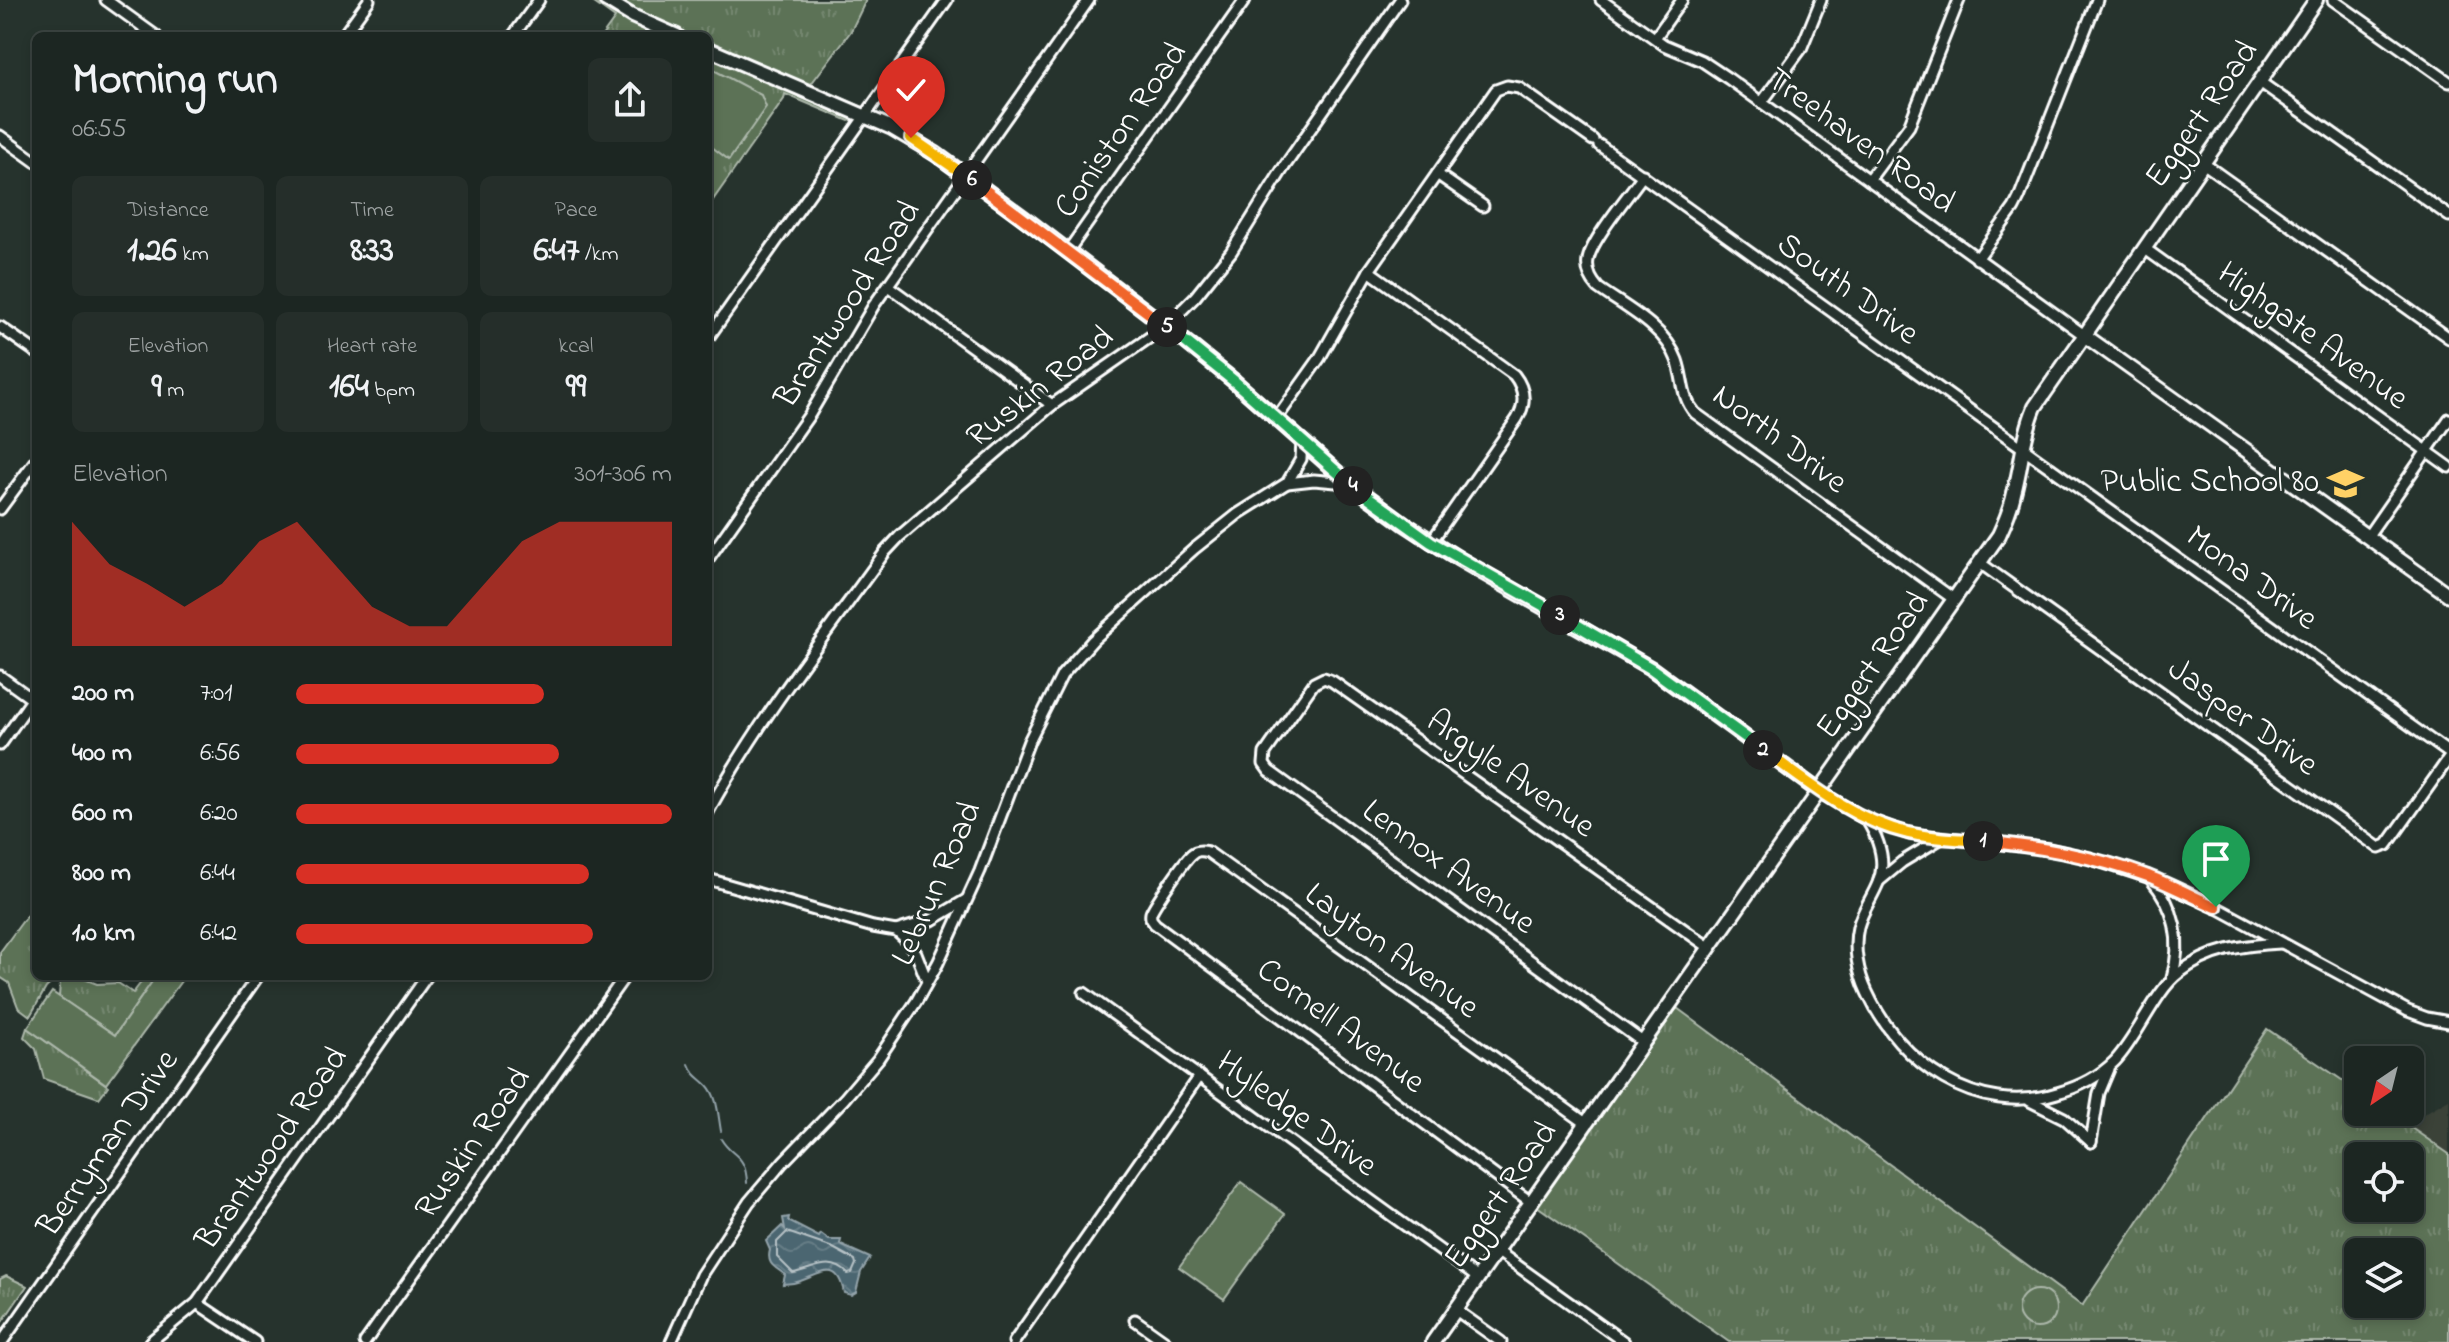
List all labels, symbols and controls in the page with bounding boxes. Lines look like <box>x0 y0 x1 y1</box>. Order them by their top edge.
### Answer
street label: Eggert Road <box>2134 31 2272 199</box>
street label: Coniston Road <box>1043 33 1201 229</box>
text: Morning run <box>72 49 278 113</box>
pin <box>877 56 945 138</box>
street label: Treehaven Road <box>1755 56 1965 228</box>
button: share <box>588 58 672 142</box>
icon: check <box>889 68 933 112</box>
text: 06:55 <box>72 111 127 149</box>
pin: 6 <box>952 160 992 200</box>
text: 6 <box>967 164 977 196</box>
street label: Brantwood Road <box>762 191 935 420</box>
text: Distance <box>127 195 209 227</box>
text: Time <box>350 195 394 227</box>
text: Pace <box>555 195 597 227</box>
street label: South Drive <box>1765 221 1929 359</box>
text: 1.26 <box>127 227 177 277</box>
text: 8:33 <box>350 227 394 277</box>
text: 6:47 <box>534 227 579 277</box>
text: km <box>177 239 209 271</box>
text: /km <box>579 239 618 271</box>
street label: Highgate Avenue <box>2206 250 2419 424</box>
pin: 5 <box>1147 307 1187 347</box>
text: 5 <box>1161 311 1173 343</box>
street label: Ruskin Road <box>956 314 1126 462</box>
text: Elevation <box>128 331 208 363</box>
text: Heart rate <box>327 331 417 363</box>
text: kcal <box>559 331 593 363</box>
text: 9 <box>152 363 162 413</box>
text: 164 <box>329 363 369 413</box>
text: 99 <box>566 363 586 413</box>
street label: North Drive <box>1701 372 1858 508</box>
text: m <box>162 375 184 407</box>
text: bpm <box>369 375 415 407</box>
text: Elevation <box>72 456 168 494</box>
text: 301–306 m <box>574 456 672 494</box>
place label: Public School 80 <box>2101 458 2319 508</box>
school or university icon: Public School 80 <box>2326 464 2364 502</box>
pin: 4 <box>1333 466 1373 506</box>
text: 4 <box>1348 470 1358 502</box>
street label: Mona Drive <box>2174 514 2328 645</box>
street label: Eggert Road <box>1805 582 1943 750</box>
pin: 3 <box>1540 595 1580 635</box>
text: 3 <box>1555 599 1565 631</box>
street label: Jasper Drive <box>2156 646 2329 790</box>
text: 200 m <box>72 675 134 713</box>
text: 7:01 <box>200 675 232 713</box>
street label: Argyle Avenue <box>1415 698 1606 852</box>
pin: 2 <box>1743 730 1783 770</box>
text: 2 <box>1758 734 1768 766</box>
text: 400 m <box>72 735 132 773</box>
text: 6:56 <box>200 735 240 773</box>
street label: Lennox Avenue <box>1351 788 1546 949</box>
street label: Lebrun Road <box>880 794 996 974</box>
text: 600 m <box>72 795 133 833</box>
text: 6:20 <box>200 795 238 833</box>
pin: 1 <box>1963 821 2003 861</box>
text: 1 <box>1980 825 1987 857</box>
pin <box>2182 825 2250 907</box>
icon: arrive <box>2194 837 2238 881</box>
text: 800 m <box>72 855 131 893</box>
text: 6:44 <box>200 855 235 893</box>
street label: Layton Avenue <box>1293 871 1490 1033</box>
text: 1.0 km <box>72 915 135 953</box>
text: 6:42 <box>200 915 237 953</box>
street label: Cornell Avenue <box>1245 947 1436 1108</box>
street label: Brantwood Road <box>183 1037 362 1262</box>
street label: Berryman Drive <box>25 1039 193 1249</box>
street label: Hyledge Drive <box>1205 1039 1388 1191</box>
north arrow <box>2344 1046 2424 1126</box>
map controls <box>2344 1046 2424 1318</box>
street label: Ruskin Road <box>403 1058 545 1230</box>
street label: Eggert Road <box>1433 1112 1571 1280</box>
button: locate <box>2344 1142 2424 1222</box>
button: layers <box>2344 1238 2424 1318</box>

